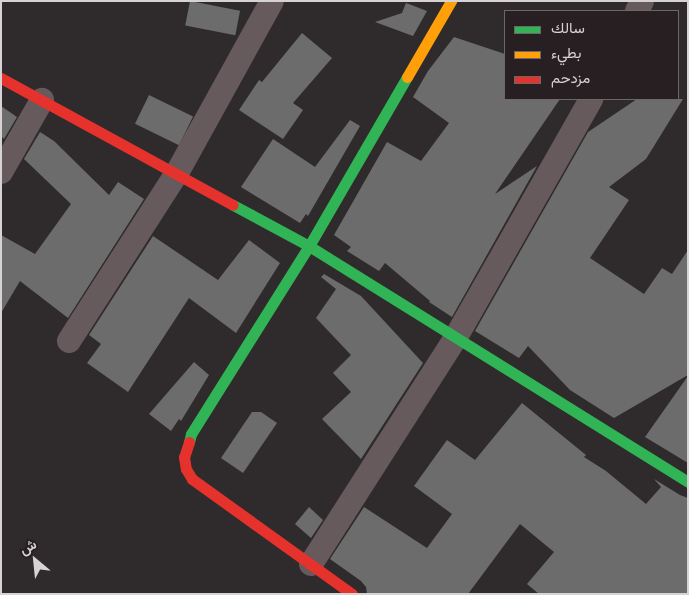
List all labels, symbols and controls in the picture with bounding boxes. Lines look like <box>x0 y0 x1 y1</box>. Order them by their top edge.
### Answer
legend <box>504 10 679 100</box>
text: سالك <box>551 18 585 36</box>
text: بطيء <box>551 43 581 61</box>
text: مزدحم <box>551 68 590 86</box>
north arrow <box>10 535 60 585</box>
text: ش <box>16 535 39 558</box>

